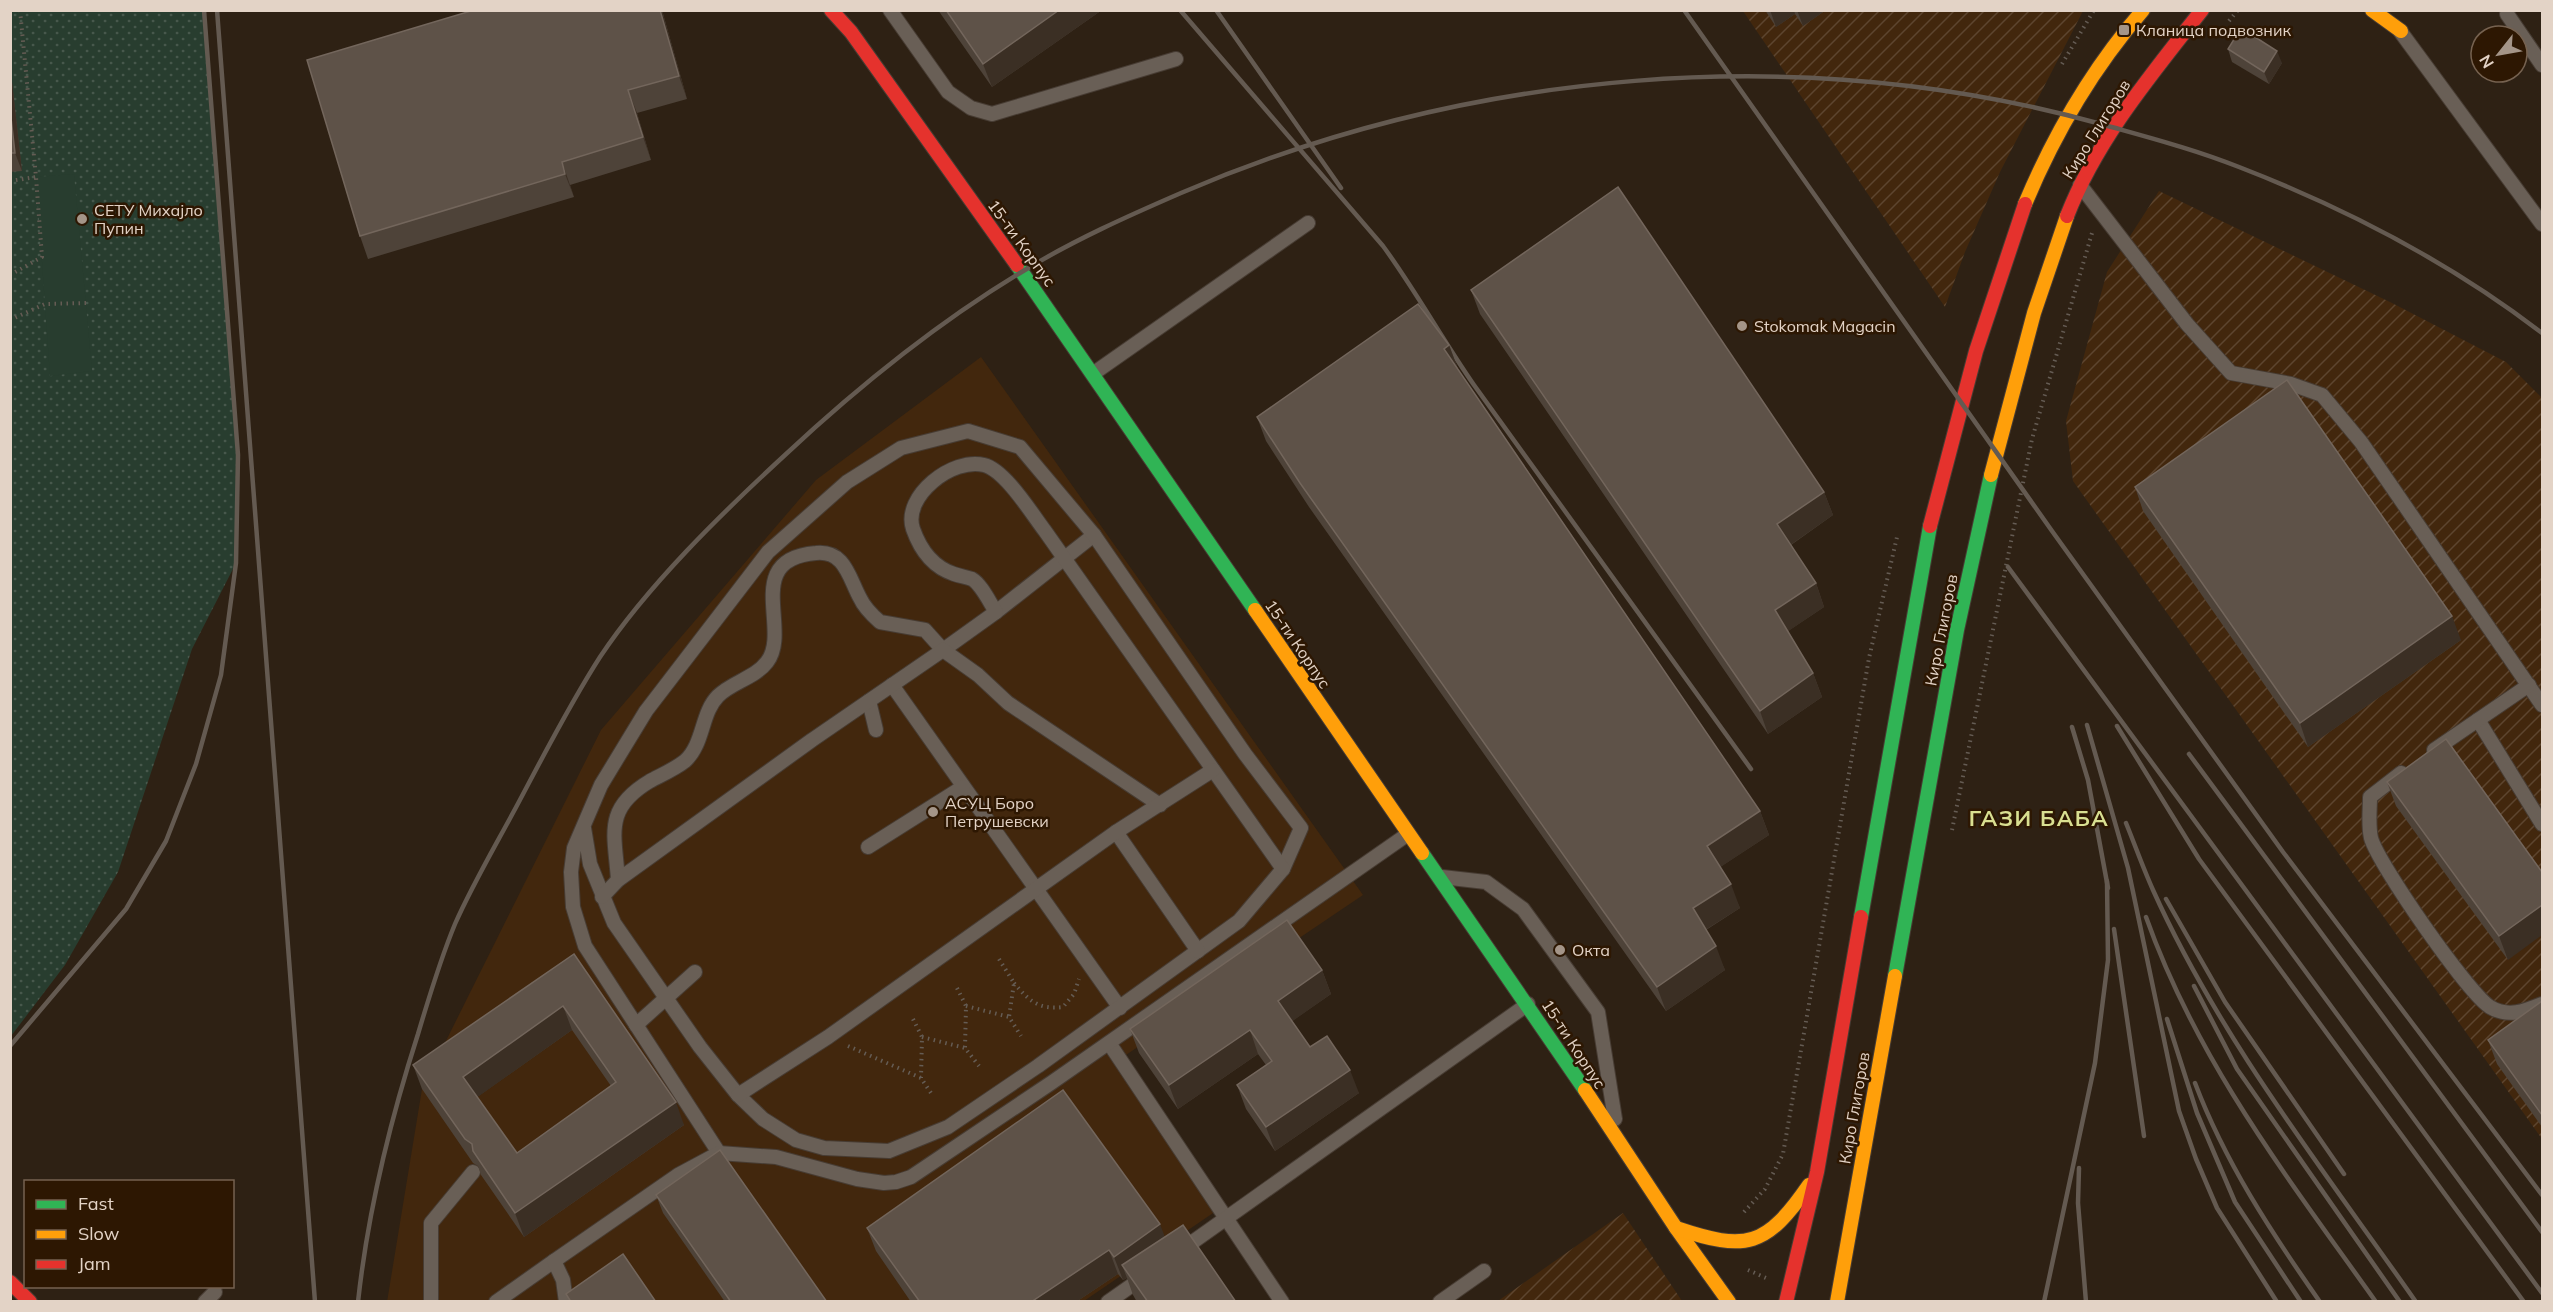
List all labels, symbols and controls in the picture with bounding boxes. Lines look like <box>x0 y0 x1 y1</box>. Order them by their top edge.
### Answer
place label: Кланица подвозник <box>2136 20 2291 40</box>
marker: Кланица подвозник <box>2117 23 2131 37</box>
north arrow <box>2469 24 2529 84</box>
text: N <box>2474 51 2498 72</box>
street label: Киро Глигоров <box>2058 76 2135 182</box>
street label: 15-ти Корпус <box>984 196 1060 290</box>
place label: СЕТУ Михајло Пупин <box>94 200 203 238</box>
marker: СЕТУ Михајло Пупин <box>75 212 89 226</box>
place label: Stokomak Magacin <box>1754 316 1896 336</box>
marker: Stokomak Magacin <box>1735 319 1749 333</box>
street label: Киро Глигоров <box>1920 572 1962 687</box>
street label: 15-ти Корпус <box>1261 596 1335 692</box>
place label: АСУЦ Боро Петрушевски <box>945 793 1049 831</box>
district label: ГАЗИ БАБА <box>1969 804 2109 832</box>
marker: АСУЦ Боро Петрушевски <box>926 805 940 819</box>
place label: Окта <box>1572 940 1610 960</box>
marker: Окта <box>1553 943 1567 957</box>
street label: 15-ти Корпус <box>1538 996 1610 1092</box>
street label: Киро Глигоров <box>1834 1050 1874 1165</box>
legend <box>24 1180 234 1288</box>
text: Fast <box>78 1192 114 1215</box>
text: Slow <box>78 1222 120 1245</box>
text: Jam <box>78 1252 111 1275</box>

